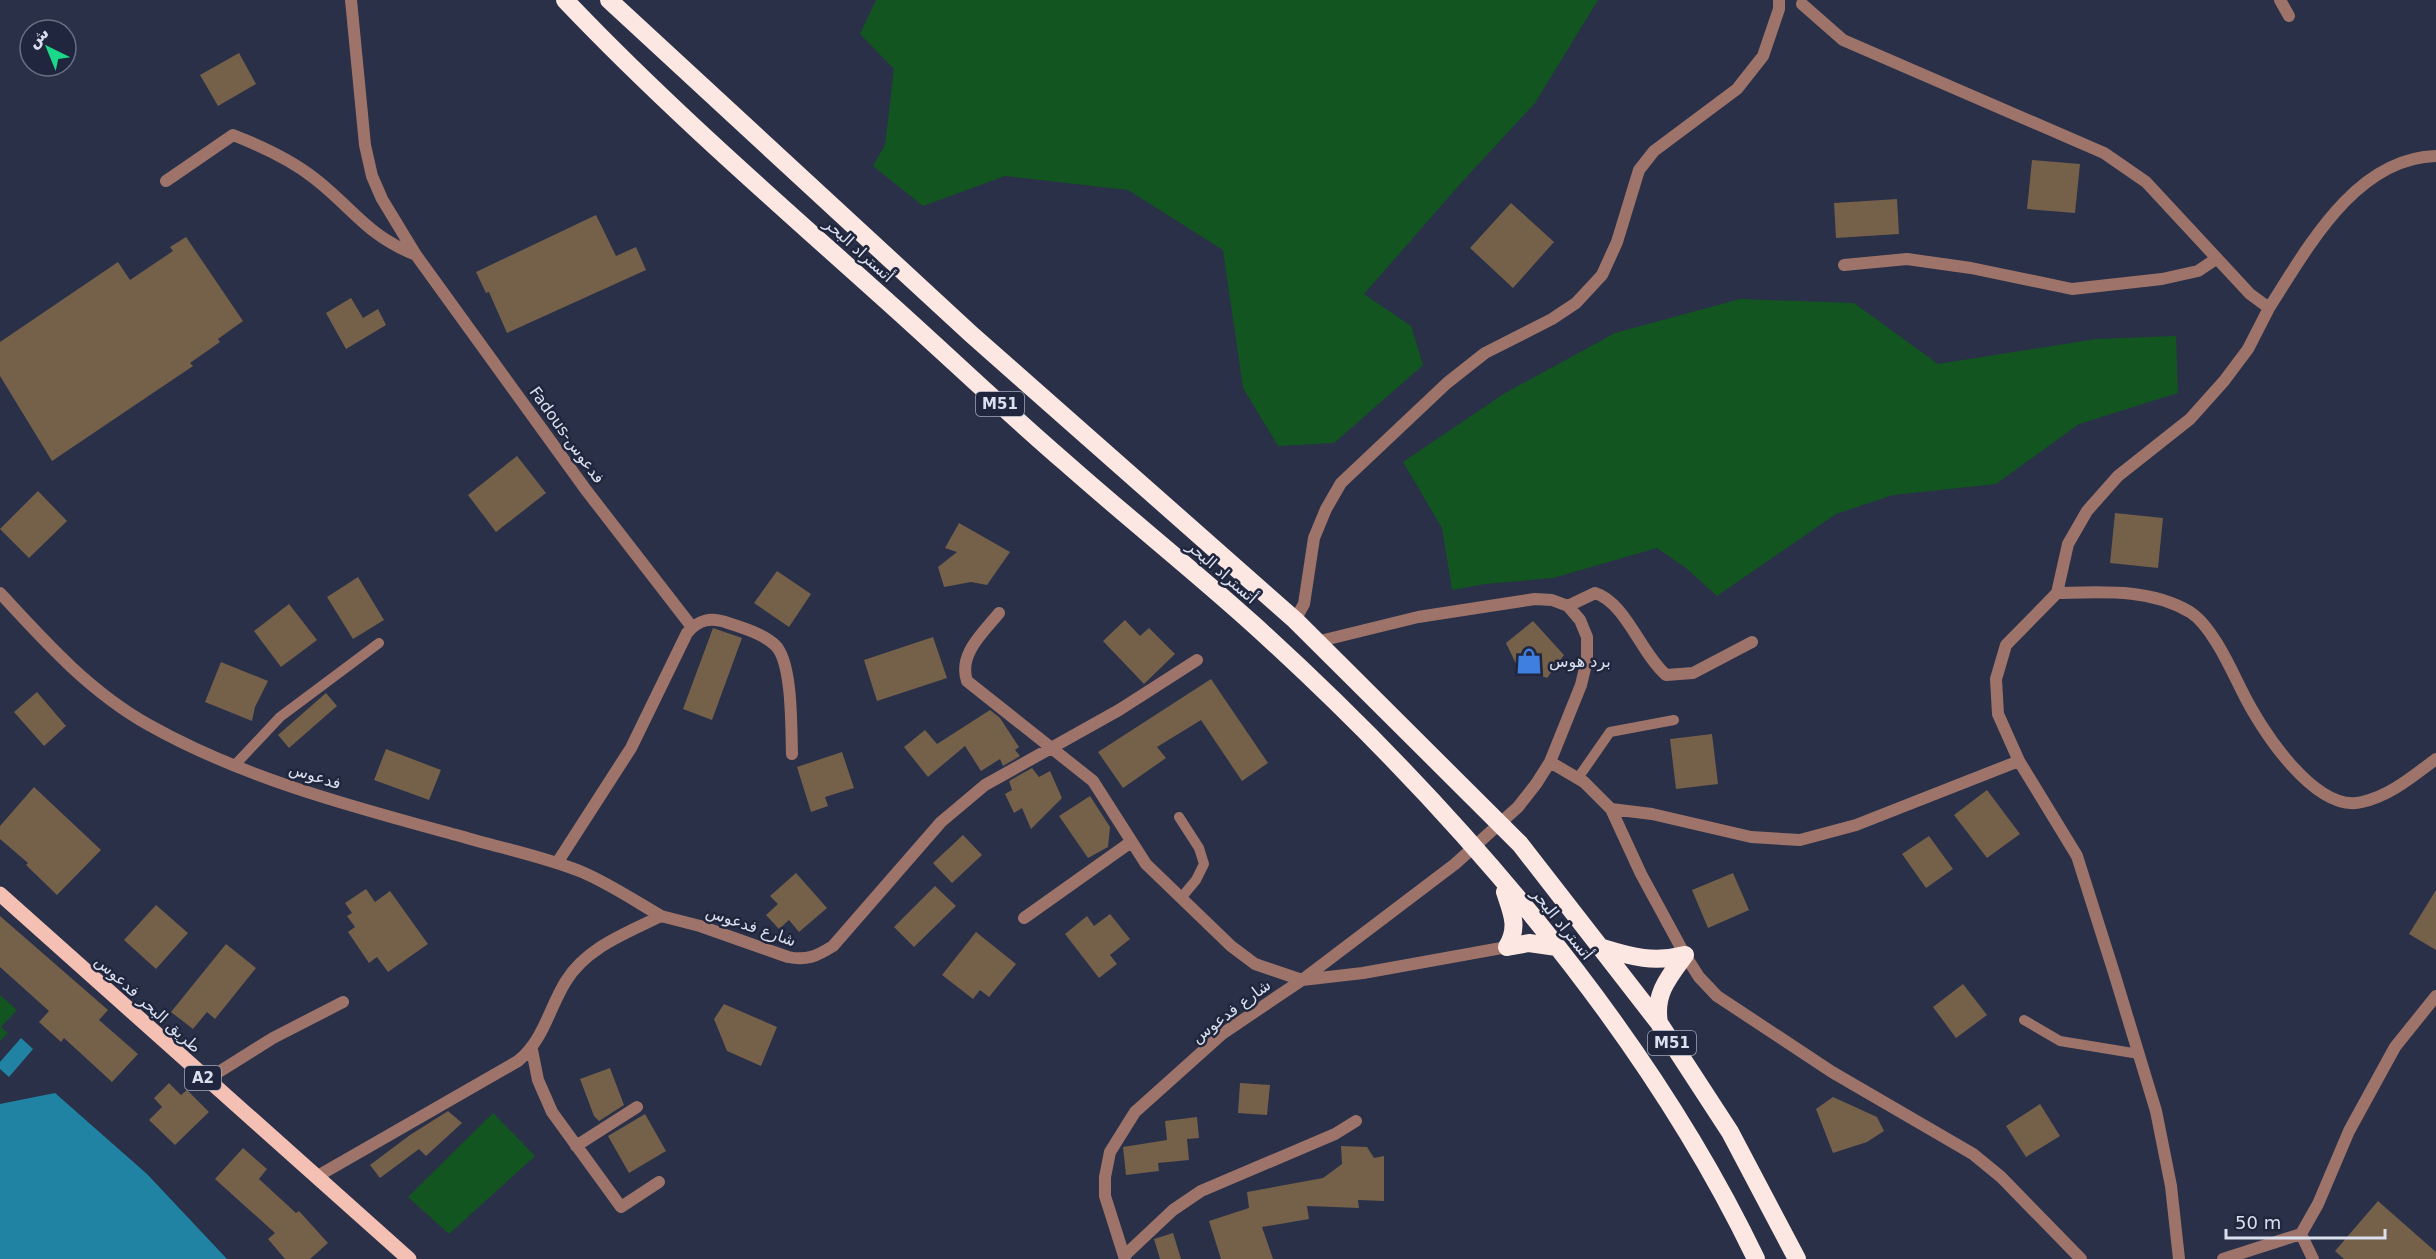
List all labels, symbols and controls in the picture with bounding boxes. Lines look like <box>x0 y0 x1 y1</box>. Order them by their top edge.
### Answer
north arrow <box>18 18 78 78</box>
text: ش <box>24 23 53 52</box>
street label: أتستراد البحر <box>819 212 898 287</box>
street label: Fadous-فدعوس <box>525 383 609 488</box>
road number: M51 <box>976 392 1024 416</box>
street label: أتستراد البحر <box>1182 535 1262 608</box>
shop icon: برد هوس <box>1514 646 1544 676</box>
place label: برد هوس <box>1549 652 1611 672</box>
street label: فدعوس <box>286 759 343 794</box>
street label: أتستراد البحر <box>1526 883 1597 964</box>
street label: شارع فدعوس <box>703 902 799 951</box>
street label: طريق البحر فدعوس <box>90 951 205 1057</box>
street label: شارع فدعوس <box>1188 975 1275 1048</box>
road number: M51 <box>1648 1031 1696 1055</box>
road number: A2 <box>185 1066 221 1090</box>
scale bar <box>2226 1202 2385 1240</box>
text: 50 m <box>2235 1212 2281 1233</box>

